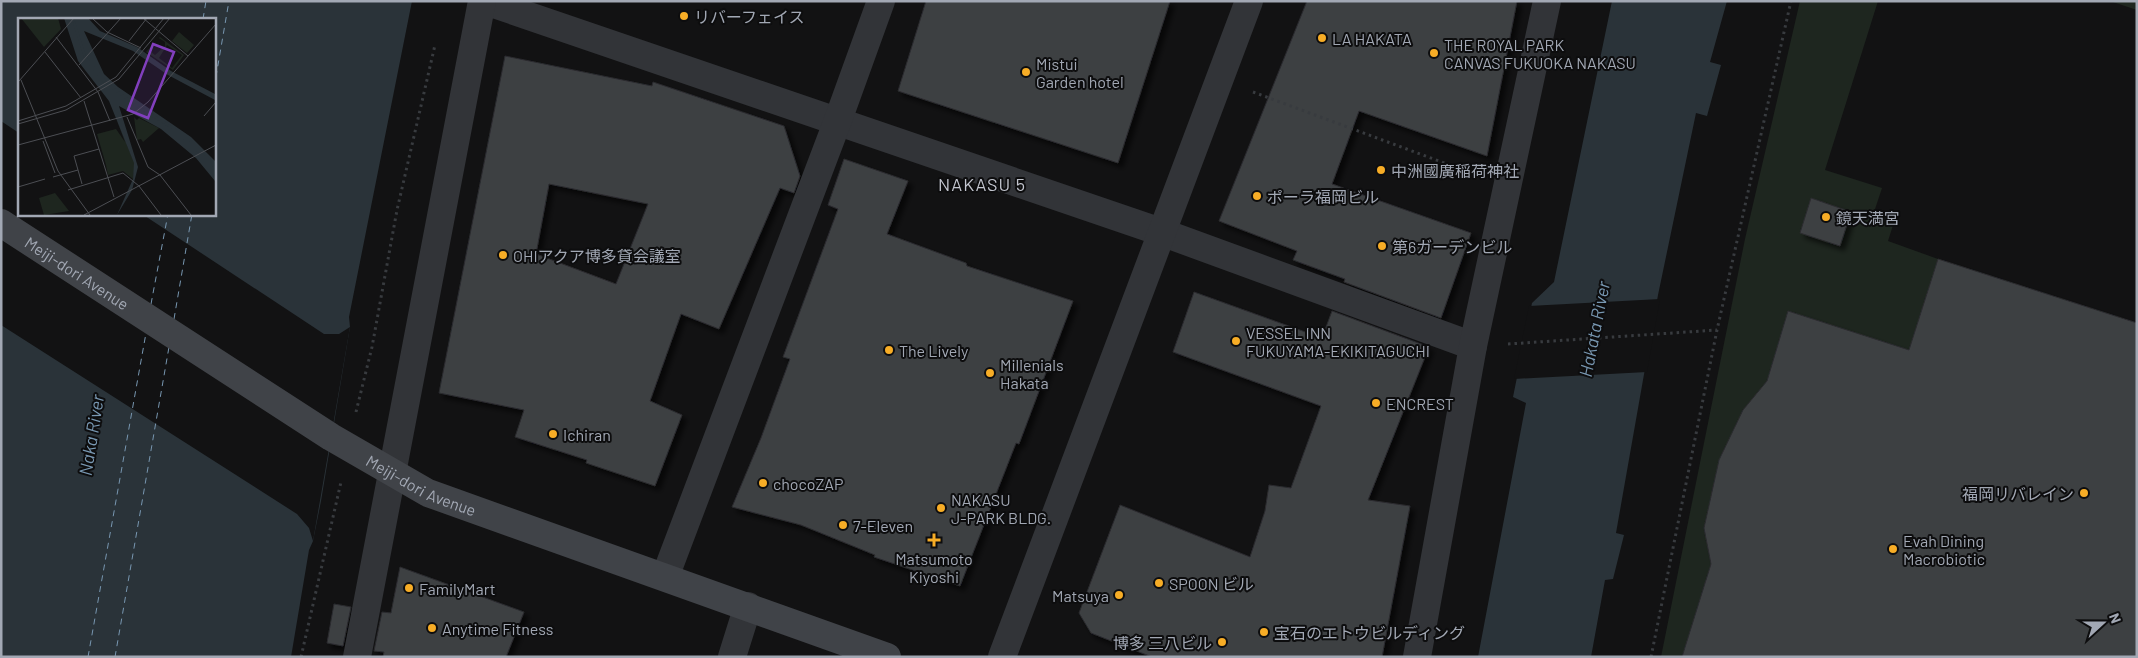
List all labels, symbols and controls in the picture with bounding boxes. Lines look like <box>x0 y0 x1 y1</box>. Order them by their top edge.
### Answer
place label: リバーフェイス <box>694 7 805 26</box>
marker: リバーフェイス <box>678 10 690 22</box>
inset map <box>18 18 215 215</box>
place label: LA HAKATA <box>1332 29 1412 48</box>
marker: LA HAKATA <box>1316 32 1328 44</box>
place label: THE ROYAL PARK CANVAS FUKUOKA NAKASU <box>1444 35 1636 72</box>
marker: THE ROYAL PARK CANVAS FUKUOKA NAKASU <box>1428 47 1440 59</box>
place label: Mistui Garden hotel <box>1036 54 1124 91</box>
marker: Mistui Garden hotel <box>1020 66 1032 78</box>
place label: 中洲國廣稲荷神社 <box>1391 161 1519 180</box>
marker: 中洲國廣稲荷神社 <box>1375 164 1387 176</box>
district label: NAKASU 5 <box>938 173 1026 195</box>
place label: ポーラ福岡ビル <box>1267 187 1379 206</box>
marker: ポーラ福岡ビル <box>1251 190 1263 202</box>
place label: 鏡天満宮 <box>1836 208 1900 227</box>
marker: 鏡天満宮 <box>1820 211 1832 223</box>
street label: Meiji-dori Avenue <box>22 232 133 313</box>
place label: 第6ガーデンビル <box>1392 237 1512 256</box>
marker: 第6ガーデンビル <box>1376 240 1388 252</box>
place label: OHIアクア博多貸会議室 <box>513 246 681 265</box>
marker: OHIアクア博多貸会議室 <box>497 249 509 261</box>
water label: Hakata River <box>1574 279 1614 379</box>
place label: VESSEL INN FUKUYAMA-EKIKITAGUCHI <box>1246 323 1430 360</box>
marker: VESSEL INN FUKUYAMA-EKIKITAGUCHI <box>1230 335 1242 347</box>
place label: The Lively <box>899 341 969 360</box>
marker: The Lively <box>883 344 895 356</box>
place label: Millenials Hakata <box>1000 355 1064 392</box>
marker: Millenials Hakata <box>984 367 996 379</box>
water label: Naka River <box>74 392 108 477</box>
place label: ENCREST <box>1386 394 1454 413</box>
marker: ENCREST <box>1370 397 1382 409</box>
place label: Ichiran <box>563 425 611 444</box>
marker: Ichiran <box>547 428 559 440</box>
street label: Meiji-dori Avenue <box>363 450 479 519</box>
place label: chocoZAP <box>773 474 844 493</box>
marker: chocoZAP <box>757 477 769 489</box>
place label: 福岡リバレイン <box>1962 484 2074 503</box>
marker: 福岡リバレイン <box>2078 487 2090 499</box>
place label: NAKASU J-PARK BLDG. <box>951 490 1051 527</box>
marker: NAKASU J-PARK BLDG. <box>935 502 947 514</box>
place label: 7-Eleven <box>853 516 913 535</box>
marker: 7-Eleven <box>837 519 849 531</box>
place label: Evah Dining Macrobiotic <box>1903 531 1985 568</box>
marker: Matsumoto Kiyoshi <box>928 534 940 546</box>
marker: Evah Dining Macrobiotic <box>1887 543 1899 555</box>
place label: Matsumoto Kiyoshi <box>895 549 973 586</box>
place label: SPOON ビル <box>1169 574 1254 593</box>
marker: SPOON ビル <box>1153 577 1165 589</box>
place label: FamilyMart <box>419 579 496 598</box>
marker: FamilyMart <box>403 582 415 594</box>
place label: Matsuya <box>1052 586 1109 605</box>
marker: Matsuya <box>1113 589 1125 601</box>
north arrow <box>2078 598 2128 648</box>
text: N <box>2106 611 2125 626</box>
place label: Anytime Fitness <box>442 619 553 638</box>
marker: Anytime Fitness <box>426 622 438 634</box>
place label: 宝石のエトウビルディング <box>1274 623 1465 642</box>
marker: 宝石のエトウビルディング <box>1258 626 1270 638</box>
place label: 博多 三八ビル <box>1113 633 1212 652</box>
marker: 博多 三八ビル <box>1216 636 1228 648</box>

